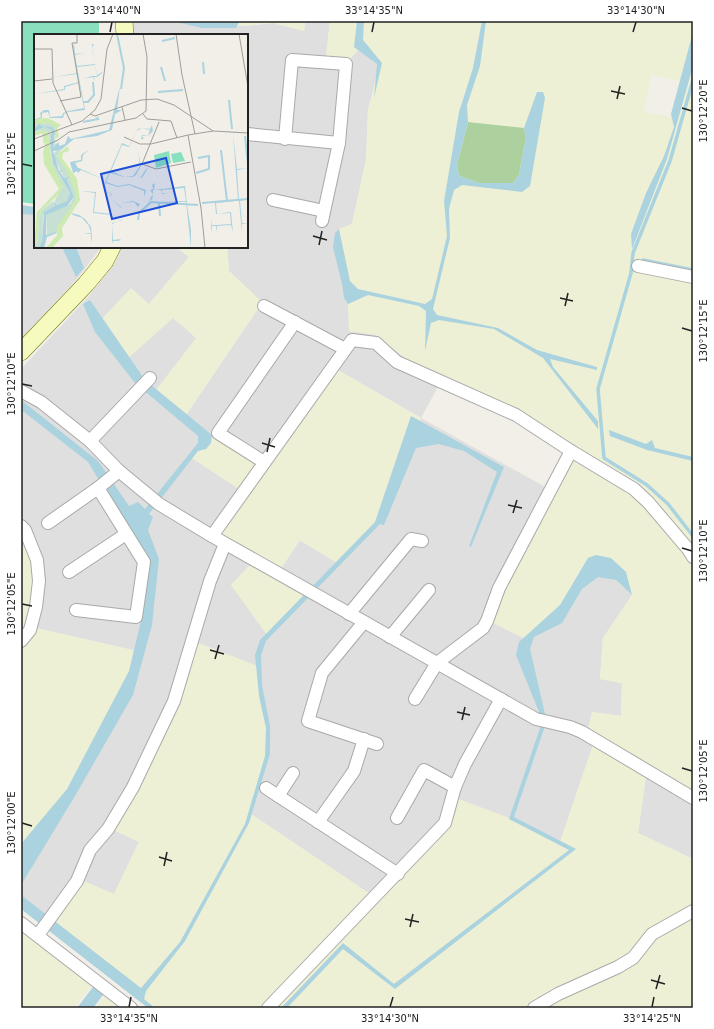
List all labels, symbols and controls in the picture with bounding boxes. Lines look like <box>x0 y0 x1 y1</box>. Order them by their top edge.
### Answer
text: 33°14'40"N <box>83 5 141 16</box>
text: 33°14'35"N <box>345 5 403 16</box>
text: 33°14'30"N <box>607 5 665 16</box>
inset map <box>34 34 248 248</box>
text: 130°12'20"E <box>698 79 709 143</box>
text: 130°12'15"E <box>6 132 17 196</box>
text: 130°12'15"E <box>698 299 709 363</box>
text: 130°12'10"E <box>6 352 17 416</box>
text: 130°12'10"E <box>698 519 709 583</box>
text: 130°12'05"E <box>6 572 17 636</box>
text: 130°12'05"E <box>698 739 709 803</box>
text: 130°12'00"E <box>6 791 17 855</box>
text: 33°14'35"N <box>100 1013 158 1024</box>
text: 33°14'30"N <box>361 1013 419 1024</box>
text: 33°14'25"N <box>623 1013 681 1024</box>

